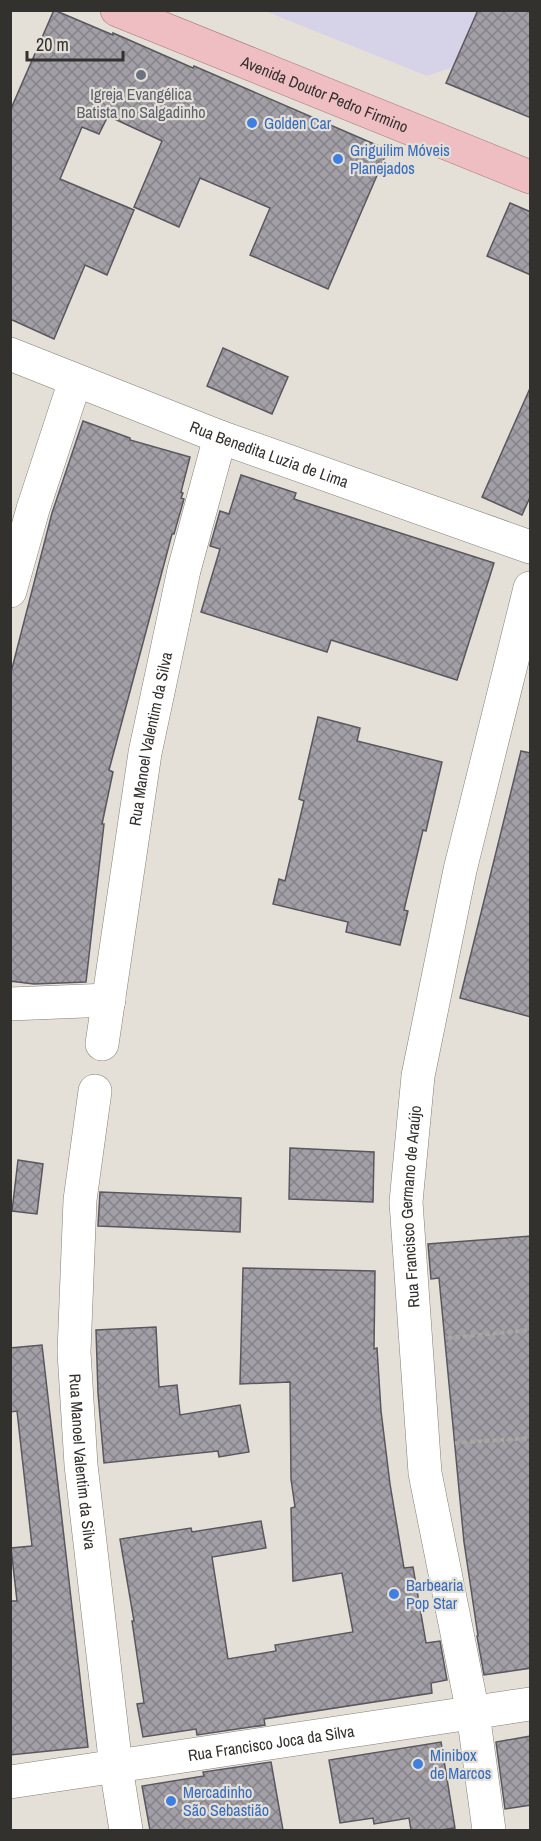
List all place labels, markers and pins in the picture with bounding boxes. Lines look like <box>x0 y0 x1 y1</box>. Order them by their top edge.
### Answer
marker: Igreja Evangélica Batista no Salgadinho <box>134 68 148 82</box>
place label: Igreja Evangélica Batista no Salgadinho <box>76 83 206 123</box>
place label: Golden Car <box>264 112 332 134</box>
marker: Golden Car <box>245 116 259 130</box>
place label: Griguilim Móveis Planejados <box>350 139 450 179</box>
marker: Griguilim Móveis Planejados <box>331 152 345 166</box>
place label: Barbearia Pop Star <box>406 1574 464 1614</box>
marker: Barbearia Pop Star <box>387 1587 401 1601</box>
place label: Minibox de Marcos <box>430 1744 491 1784</box>
marker: Minibox de Marcos <box>411 1757 425 1771</box>
place label: Mercadinho São Sebastião <box>183 1781 269 1821</box>
marker: Mercadinho São Sebastião <box>164 1794 178 1808</box>

